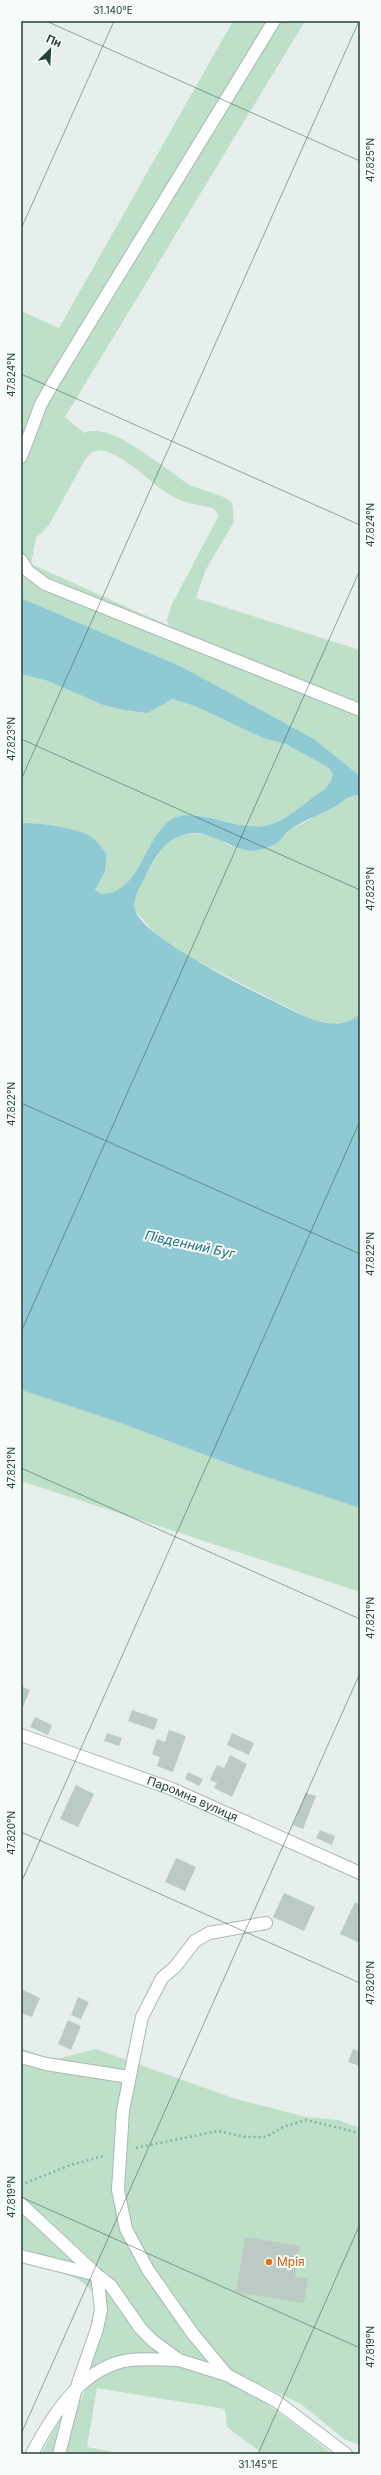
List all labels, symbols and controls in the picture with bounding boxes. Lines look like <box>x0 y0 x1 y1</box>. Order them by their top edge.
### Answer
text: 31.140°E <box>93 4 133 16</box>
north arrow <box>30 30 70 70</box>
text: Пн <box>44 31 64 50</box>
text: 47.825°N <box>364 138 376 182</box>
text: 47.824°N <box>5 353 17 397</box>
text: 47.824°N <box>364 503 376 547</box>
text: 47.823°N <box>5 717 17 761</box>
text: 47.823°N <box>364 867 376 911</box>
text: 47.822°N <box>5 1082 17 1126</box>
water label: Південний Буг <box>144 1227 237 1261</box>
text: 47.822°N <box>364 1232 376 1276</box>
text: 47.821°N <box>5 1447 17 1489</box>
text: 47.821°N <box>364 1597 376 1639</box>
street label: Паромна вулиця <box>145 1773 240 1825</box>
text: 47.820°N <box>5 1811 17 1855</box>
text: 47.820°N <box>364 1961 376 2005</box>
text: 47.819°N <box>5 2176 17 2218</box>
place label: Мрія <box>277 2254 305 2269</box>
marker: Мрія <box>264 2257 274 2267</box>
text: 47.819°N <box>364 2326 376 2368</box>
text: 31.145°E <box>238 2458 278 2470</box>

